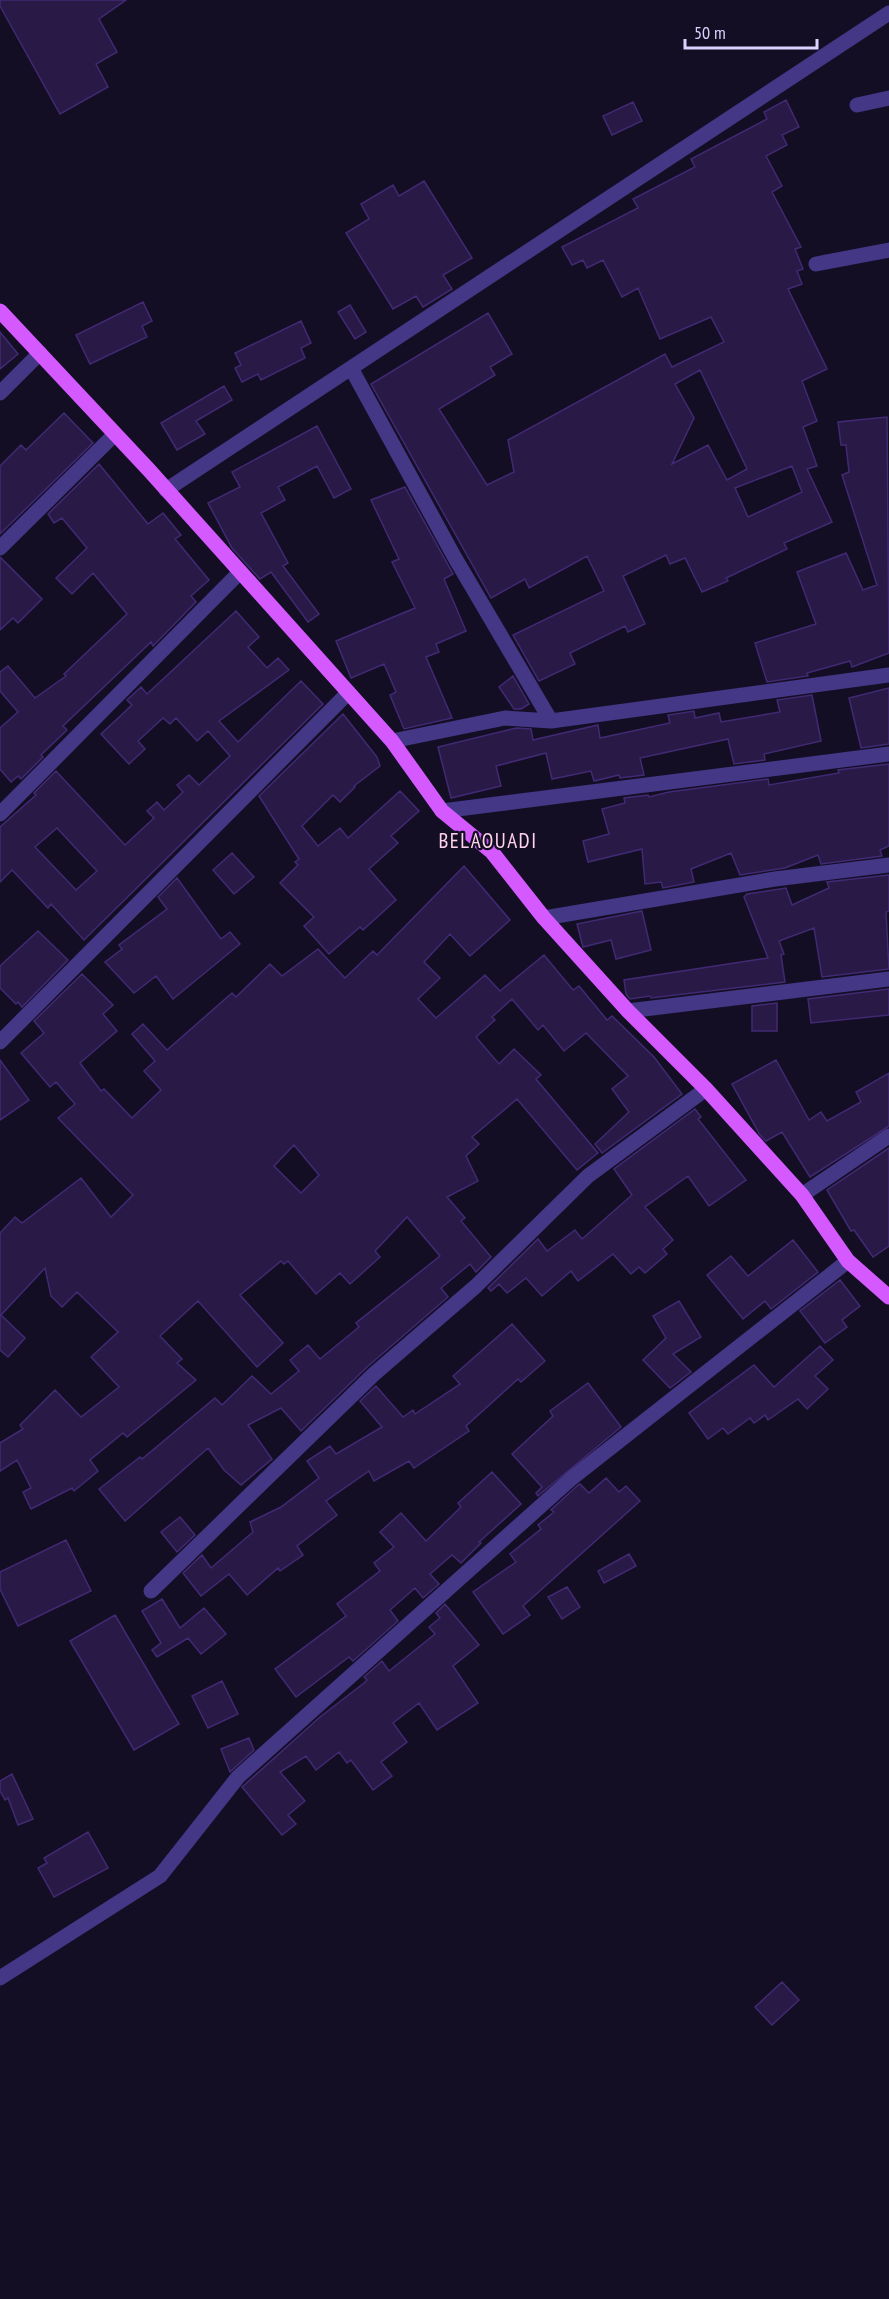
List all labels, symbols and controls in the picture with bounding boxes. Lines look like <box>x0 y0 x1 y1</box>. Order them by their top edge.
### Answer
scale bar <box>685 12 817 50</box>
text: 50 m <box>694 21 726 44</box>
district label: BELAOUADI <box>438 827 538 854</box>

